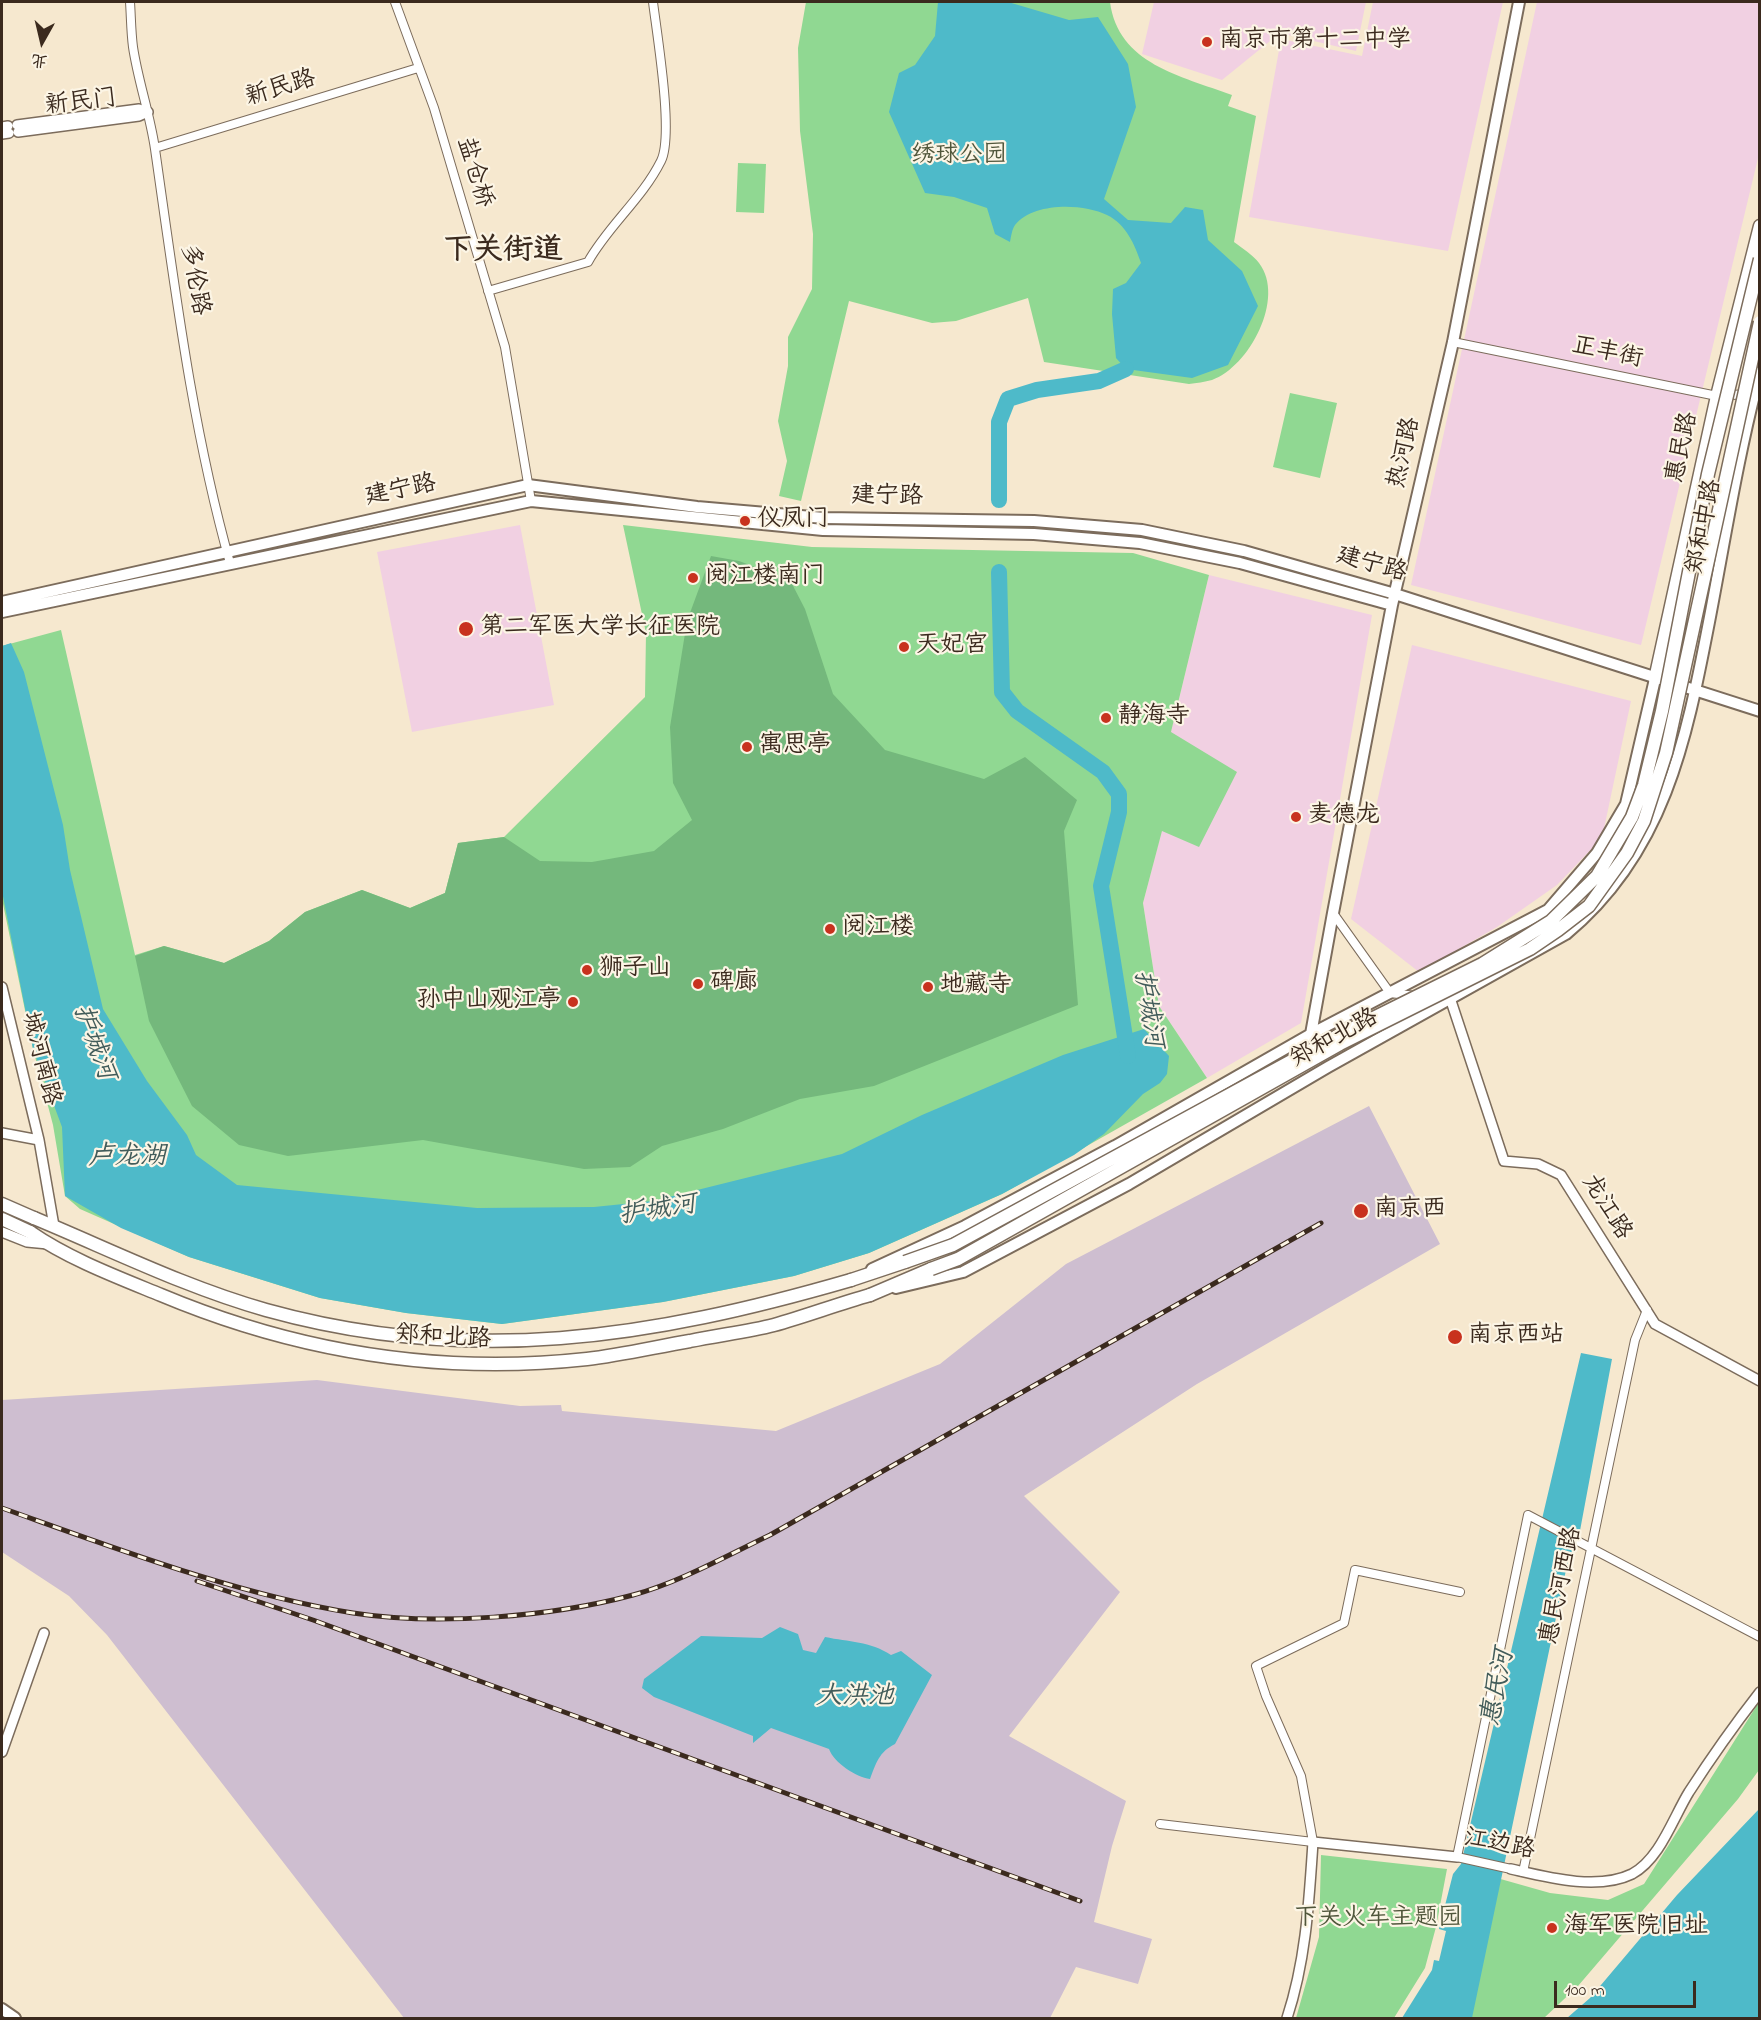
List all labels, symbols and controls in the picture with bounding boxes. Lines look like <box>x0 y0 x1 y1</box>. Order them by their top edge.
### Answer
north arrow <box>12 12 72 72</box>
place label: 南京市第十二中学 <box>1219 28 1411 56</box>
marker: 南京市第十二中学 <box>1200 35 1214 49</box>
text: 北 <box>30 47 49 73</box>
street label: 新民路 <box>242 66 320 114</box>
street label: 新民门 <box>44 85 118 123</box>
street label: 盐仓桥 <box>449 134 497 212</box>
park label: 绣球公园 <box>911 143 1007 171</box>
district label: 下关街道 <box>443 235 563 271</box>
street label: 多伦路 <box>173 242 213 318</box>
street label: 正丰街 <box>1569 332 1645 376</box>
street label: 惠民路 <box>1662 410 1706 486</box>
street label: 热河路 <box>1384 415 1428 491</box>
street label: 建宁路 <box>363 470 439 514</box>
street label: 郑和中路 <box>1683 477 1729 577</box>
street label: 建宁路 <box>851 483 923 513</box>
place label: 仪凤门 <box>757 507 829 535</box>
marker: 仪凤门 <box>738 514 752 528</box>
street label: 建宁路 <box>1332 542 1410 590</box>
place label: 阅江楼南门 <box>705 564 825 592</box>
marker: 阅江楼南门 <box>686 571 700 585</box>
place label: 第二军医大学长征医院 <box>480 615 720 643</box>
marker: 第二军医大学长征医院 <box>457 620 475 638</box>
place label: 天妃宫 <box>916 633 988 661</box>
marker: 天妃宫 <box>897 640 911 654</box>
place label: 静海寺 <box>1118 704 1190 732</box>
marker: 静海寺 <box>1099 711 1113 725</box>
place label: 寓思亭 <box>759 733 831 761</box>
marker: 寓思亭 <box>740 740 754 754</box>
place label: 麦德龙 <box>1308 803 1380 831</box>
marker: 麦德龙 <box>1289 810 1303 824</box>
place label: 阅江楼 <box>842 915 914 943</box>
marker: 阅江楼 <box>823 922 837 936</box>
place label: 狮子山 <box>599 956 671 984</box>
marker: 狮子山 <box>580 963 594 977</box>
water label: 护城河 <box>1124 968 1168 1050</box>
place label: 碑廊 <box>710 970 758 998</box>
place label: 地藏寺 <box>940 973 1012 1001</box>
marker: 碑廊 <box>691 977 705 991</box>
marker: 地藏寺 <box>921 980 935 994</box>
place label: 孙中山观江亭 <box>417 988 561 1016</box>
marker: 孙中山观江亭 <box>566 995 580 1009</box>
water label: 护城河 <box>64 1001 120 1085</box>
street label: 郑和北路 <box>1286 1004 1384 1076</box>
street label: 城河南路 <box>13 1009 65 1109</box>
water label: 卢龙湖 <box>88 1143 166 1175</box>
street label: 龙江路 <box>1574 1170 1636 1246</box>
water label: 护城河 <box>617 1190 699 1234</box>
place label: 南京西 <box>1374 1197 1446 1225</box>
marker: 南京西 <box>1352 1202 1370 1220</box>
street label: 郑和北路 <box>394 1322 492 1356</box>
place label: 南京西站 <box>1468 1323 1564 1351</box>
marker: 南京西站 <box>1446 1328 1464 1346</box>
street label: 惠民河西路 <box>1536 1524 1590 1648</box>
water label: 惠民河 <box>1477 1647 1523 1729</box>
water label: 大洪池 <box>816 1683 894 1715</box>
street label: 江边路 <box>1461 1825 1537 1867</box>
park label: 下关火车主题园 <box>1294 1906 1462 1934</box>
place label: 海军医院旧址 <box>1564 1914 1708 1942</box>
marker: 海军医院旧址 <box>1545 1921 1559 1935</box>
scale bar <box>1557 1969 1700 2007</box>
text: 100 m <box>1565 1978 1605 2004</box>

